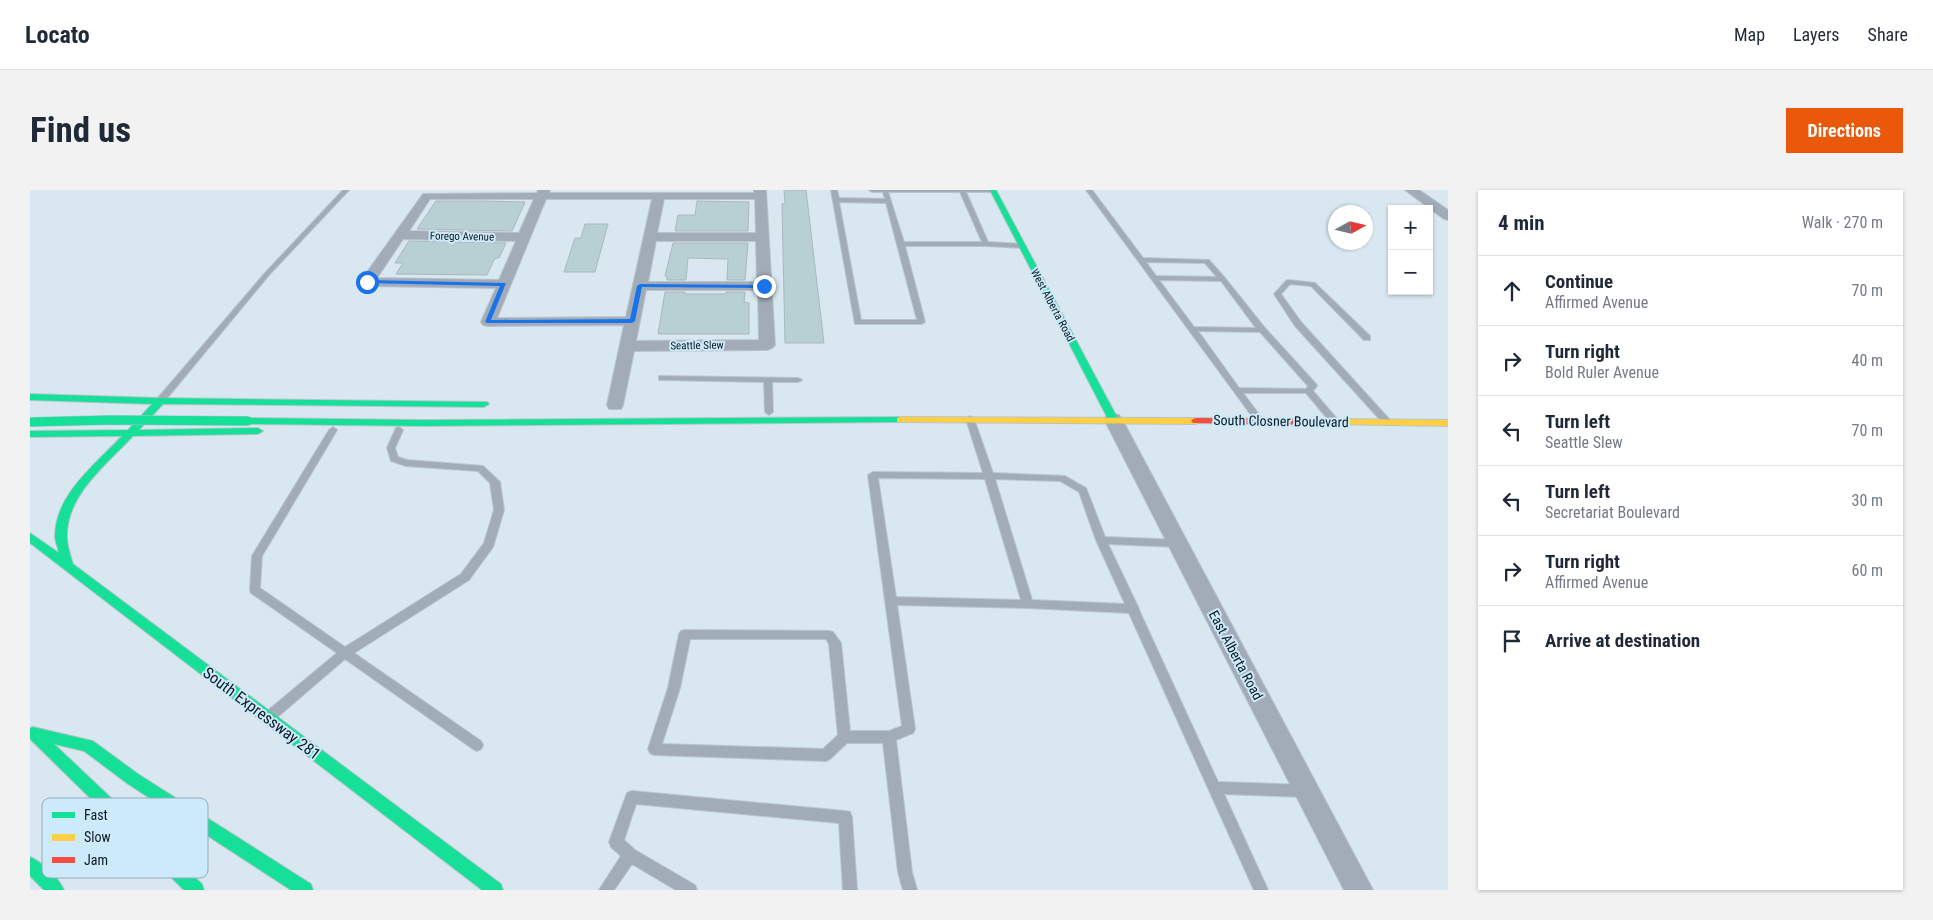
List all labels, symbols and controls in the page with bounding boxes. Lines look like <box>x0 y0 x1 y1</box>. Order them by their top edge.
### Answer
text: Locato <box>25 21 90 49</box>
text: Map <box>1734 24 1765 45</box>
text: Layers <box>1793 24 1840 45</box>
text: Share <box>1868 24 1908 45</box>
button: Directions <box>1786 108 1903 153</box>
text: Find us <box>30 110 131 151</box>
north arrow <box>1328 205 1373 250</box>
map controls <box>1388 205 1433 295</box>
button: + <box>1388 205 1433 250</box>
text: 4 min <box>1498 211 1545 235</box>
text: Walk · 270 m <box>1802 213 1883 232</box>
street label: Forego Avenue <box>430 229 494 244</box>
button: − <box>1388 250 1433 295</box>
street label: West Alberta Road <box>1028 267 1077 344</box>
text: Continue <box>1545 270 1613 293</box>
route start <box>356 271 379 294</box>
route end <box>753 275 776 298</box>
icon: ahead <box>1498 277 1526 305</box>
text: 70 m <box>1851 281 1883 300</box>
text: Affirmed Avenue <box>1545 293 1648 312</box>
street label: Seattle Slew <box>670 339 724 352</box>
text: Turn right <box>1545 340 1620 363</box>
icon: right <box>1498 347 1526 375</box>
text: 40 m <box>1851 351 1883 370</box>
text: Bold Ruler Avenue <box>1545 363 1659 382</box>
text: Turn left <box>1545 410 1610 433</box>
street label: South Closner Boulevard <box>1213 412 1349 430</box>
icon: left <box>1498 417 1526 445</box>
text: 70 m <box>1851 421 1883 440</box>
text: Seattle Slew <box>1545 433 1623 452</box>
text: Turn left <box>1545 480 1610 503</box>
icon: left <box>1498 487 1526 515</box>
text: 30 m <box>1851 491 1883 510</box>
text: Secretariat Boulevard <box>1545 503 1680 522</box>
text: Turn right <box>1545 550 1620 573</box>
icon: right <box>1498 557 1526 585</box>
text: 60 m <box>1851 561 1883 580</box>
text: Affirmed Avenue <box>1545 573 1648 592</box>
street label: East Alberta Road <box>1206 608 1266 702</box>
icon: arrive <box>1498 627 1526 655</box>
text: Arrive at destination <box>1545 629 1700 652</box>
street label: South Expressway 281 <box>199 663 324 764</box>
legend <box>42 798 208 878</box>
text: Fast <box>84 807 108 823</box>
text: Slow <box>84 829 111 845</box>
text: Jam <box>84 852 108 868</box>

